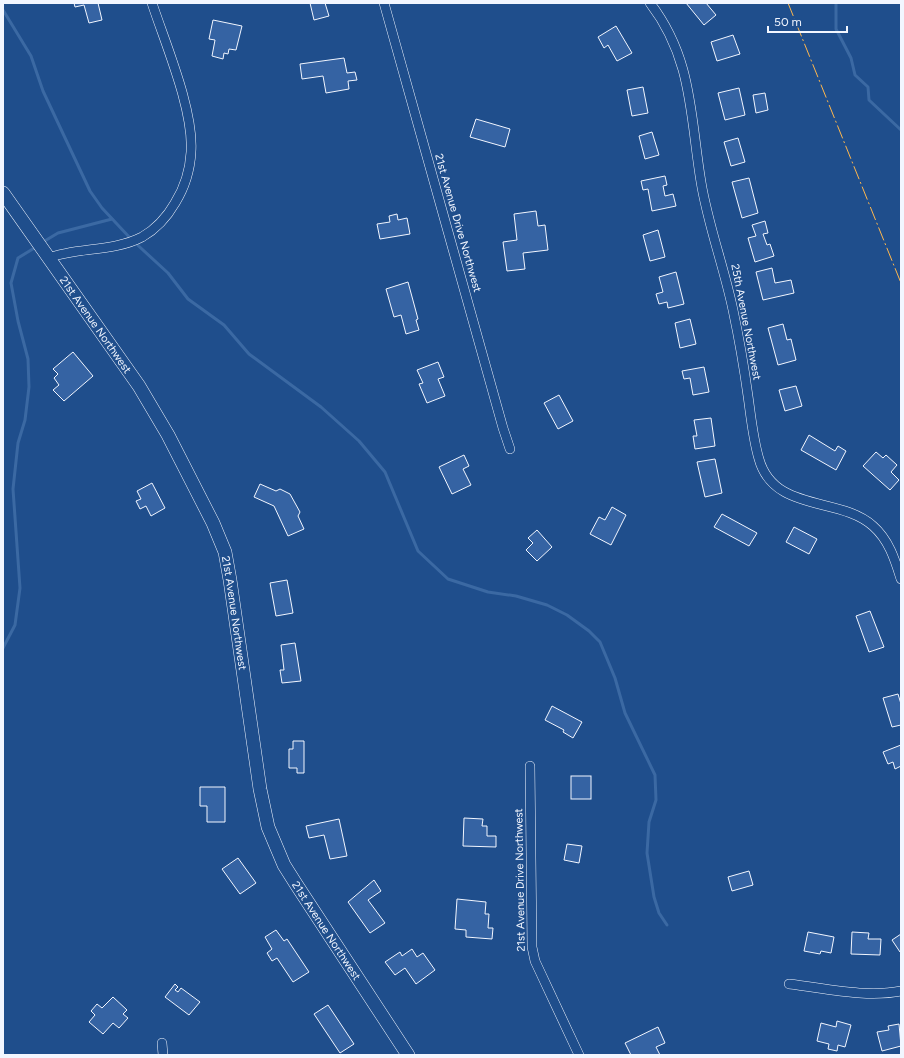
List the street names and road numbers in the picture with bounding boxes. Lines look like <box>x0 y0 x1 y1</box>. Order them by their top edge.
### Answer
street label: 21st Avenue Drive Northwest <box>432 152 484 294</box>
street label: 25th Avenue Northwest <box>728 263 764 381</box>
street label: 21st Avenue Northwest <box>57 274 134 376</box>
street label: 21st Avenue Northwest <box>219 555 249 671</box>
street label: 21st Avenue Drive Northwest <box>512 808 528 952</box>
street label: 21st Avenue Northwest <box>289 879 364 982</box>

